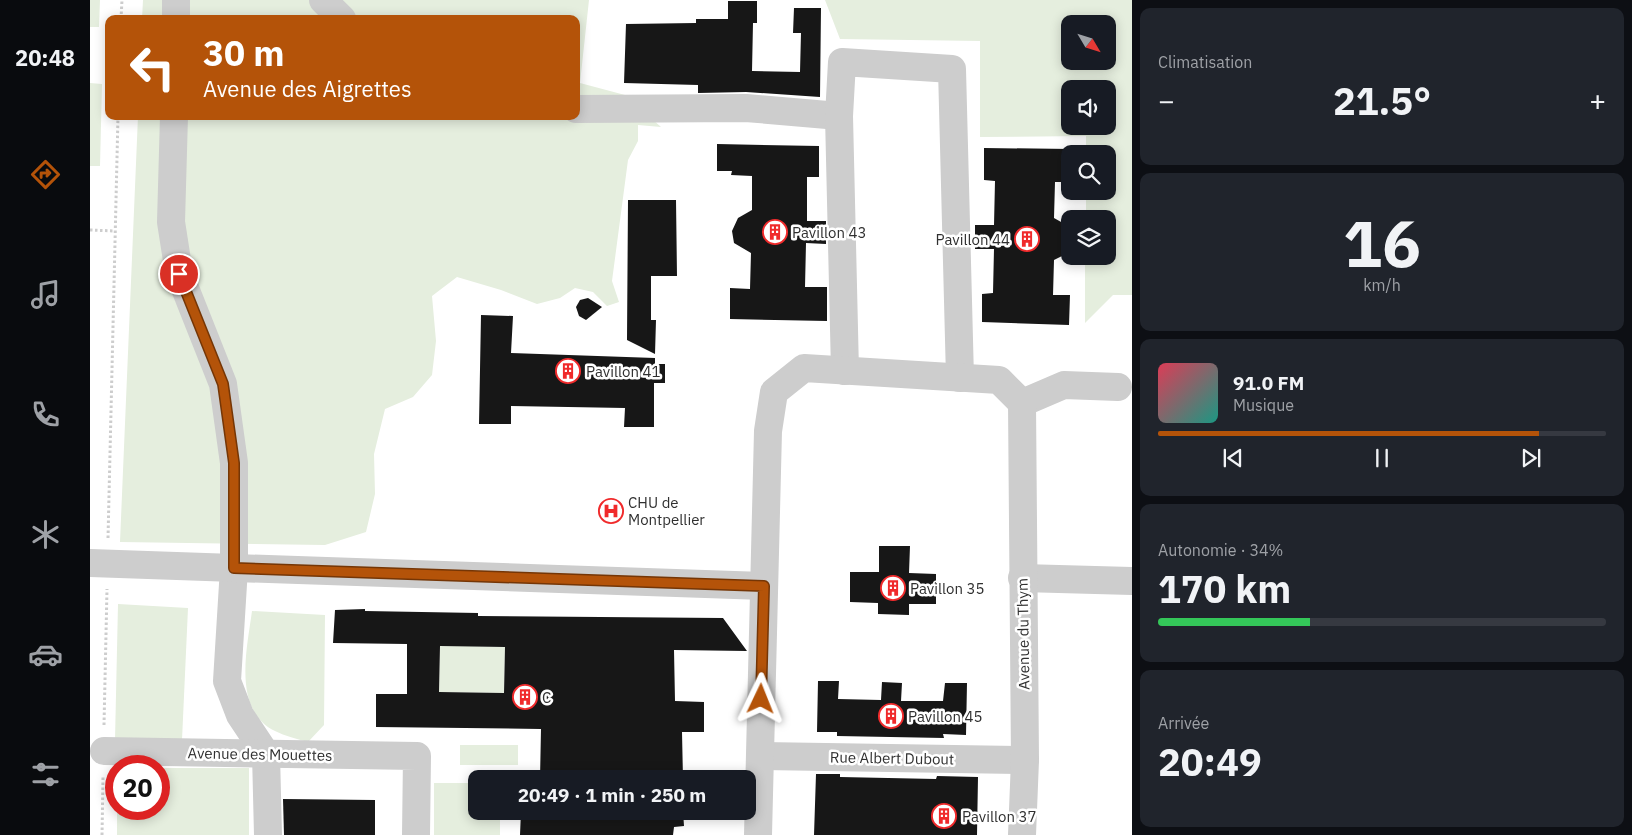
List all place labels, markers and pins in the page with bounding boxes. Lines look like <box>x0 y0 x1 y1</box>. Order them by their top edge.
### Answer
building icon: Pavillon 43 <box>762 219 788 245</box>
place label: Pavillon 43 <box>792 223 867 242</box>
building icon: Pavillon 44 <box>1014 226 1040 252</box>
place label: Pavillon 44 <box>935 230 1010 249</box>
pin <box>158 253 200 295</box>
building icon: Pavillon 41 <box>555 358 581 384</box>
place label: Pavillon 41 <box>586 362 661 381</box>
place label: CHU de Montpellier <box>628 493 705 529</box>
hospital icon: CHU de Montpellier <box>598 498 624 524</box>
building icon: Pavillon 35 <box>880 575 906 601</box>
place label: Pavillon 35 <box>910 579 985 598</box>
building icon: C <box>512 684 538 710</box>
place label: C <box>542 688 551 707</box>
building icon: Pavillon 45 <box>878 703 904 729</box>
place label: Pavillon 45 <box>908 707 983 726</box>
building icon: Pavillon 37 <box>931 803 957 829</box>
place label: Pavillon 37 <box>962 807 1037 826</box>

